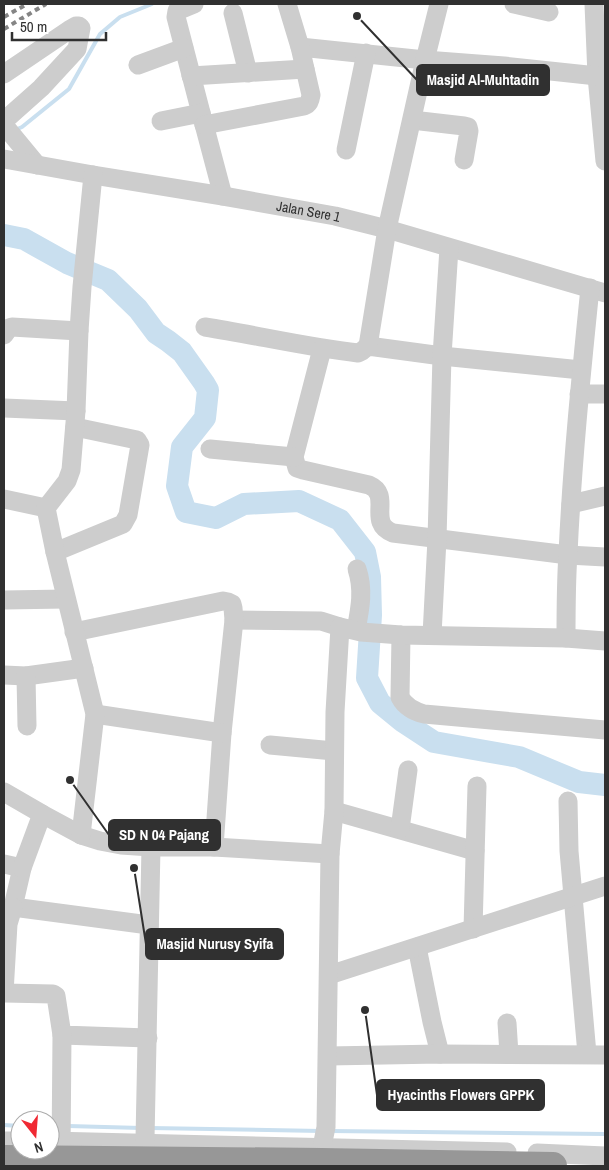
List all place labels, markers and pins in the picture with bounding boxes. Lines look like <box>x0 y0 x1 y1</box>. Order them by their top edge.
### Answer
callout: Masjid Al-Muhtadin <box>417 65 549 95</box>
callout: SD N 04 Pajang <box>109 820 220 850</box>
callout: Masjid Nurusy Syifa <box>146 929 283 959</box>
callout: Hyacinths Flowers GPPK <box>377 1080 544 1110</box>

